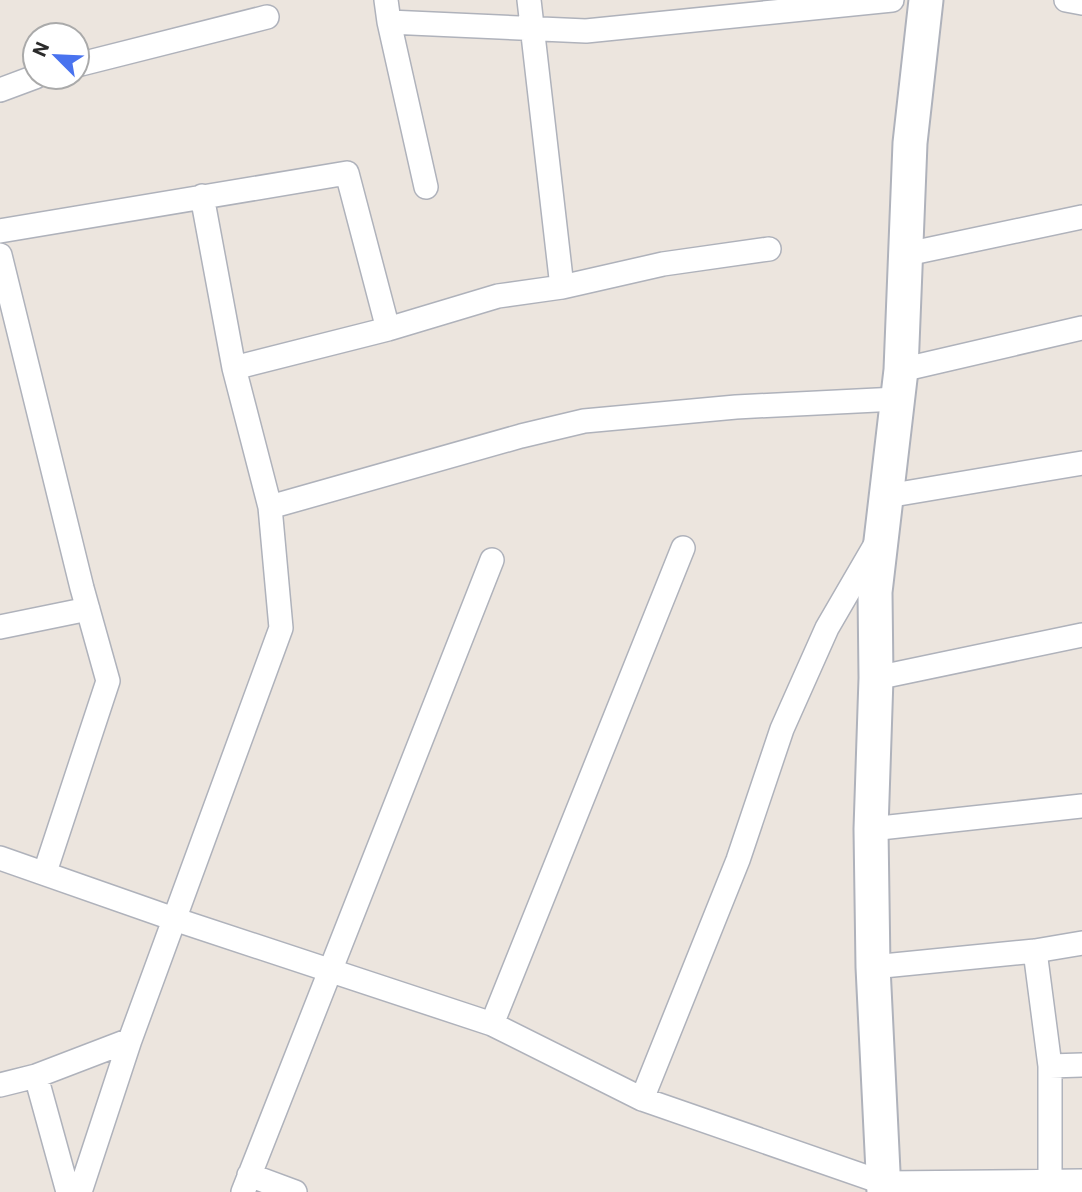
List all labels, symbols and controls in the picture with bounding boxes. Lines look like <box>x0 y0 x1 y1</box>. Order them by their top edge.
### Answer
north arrow <box>21 21 91 91</box>
text: N <box>28 38 54 60</box>

